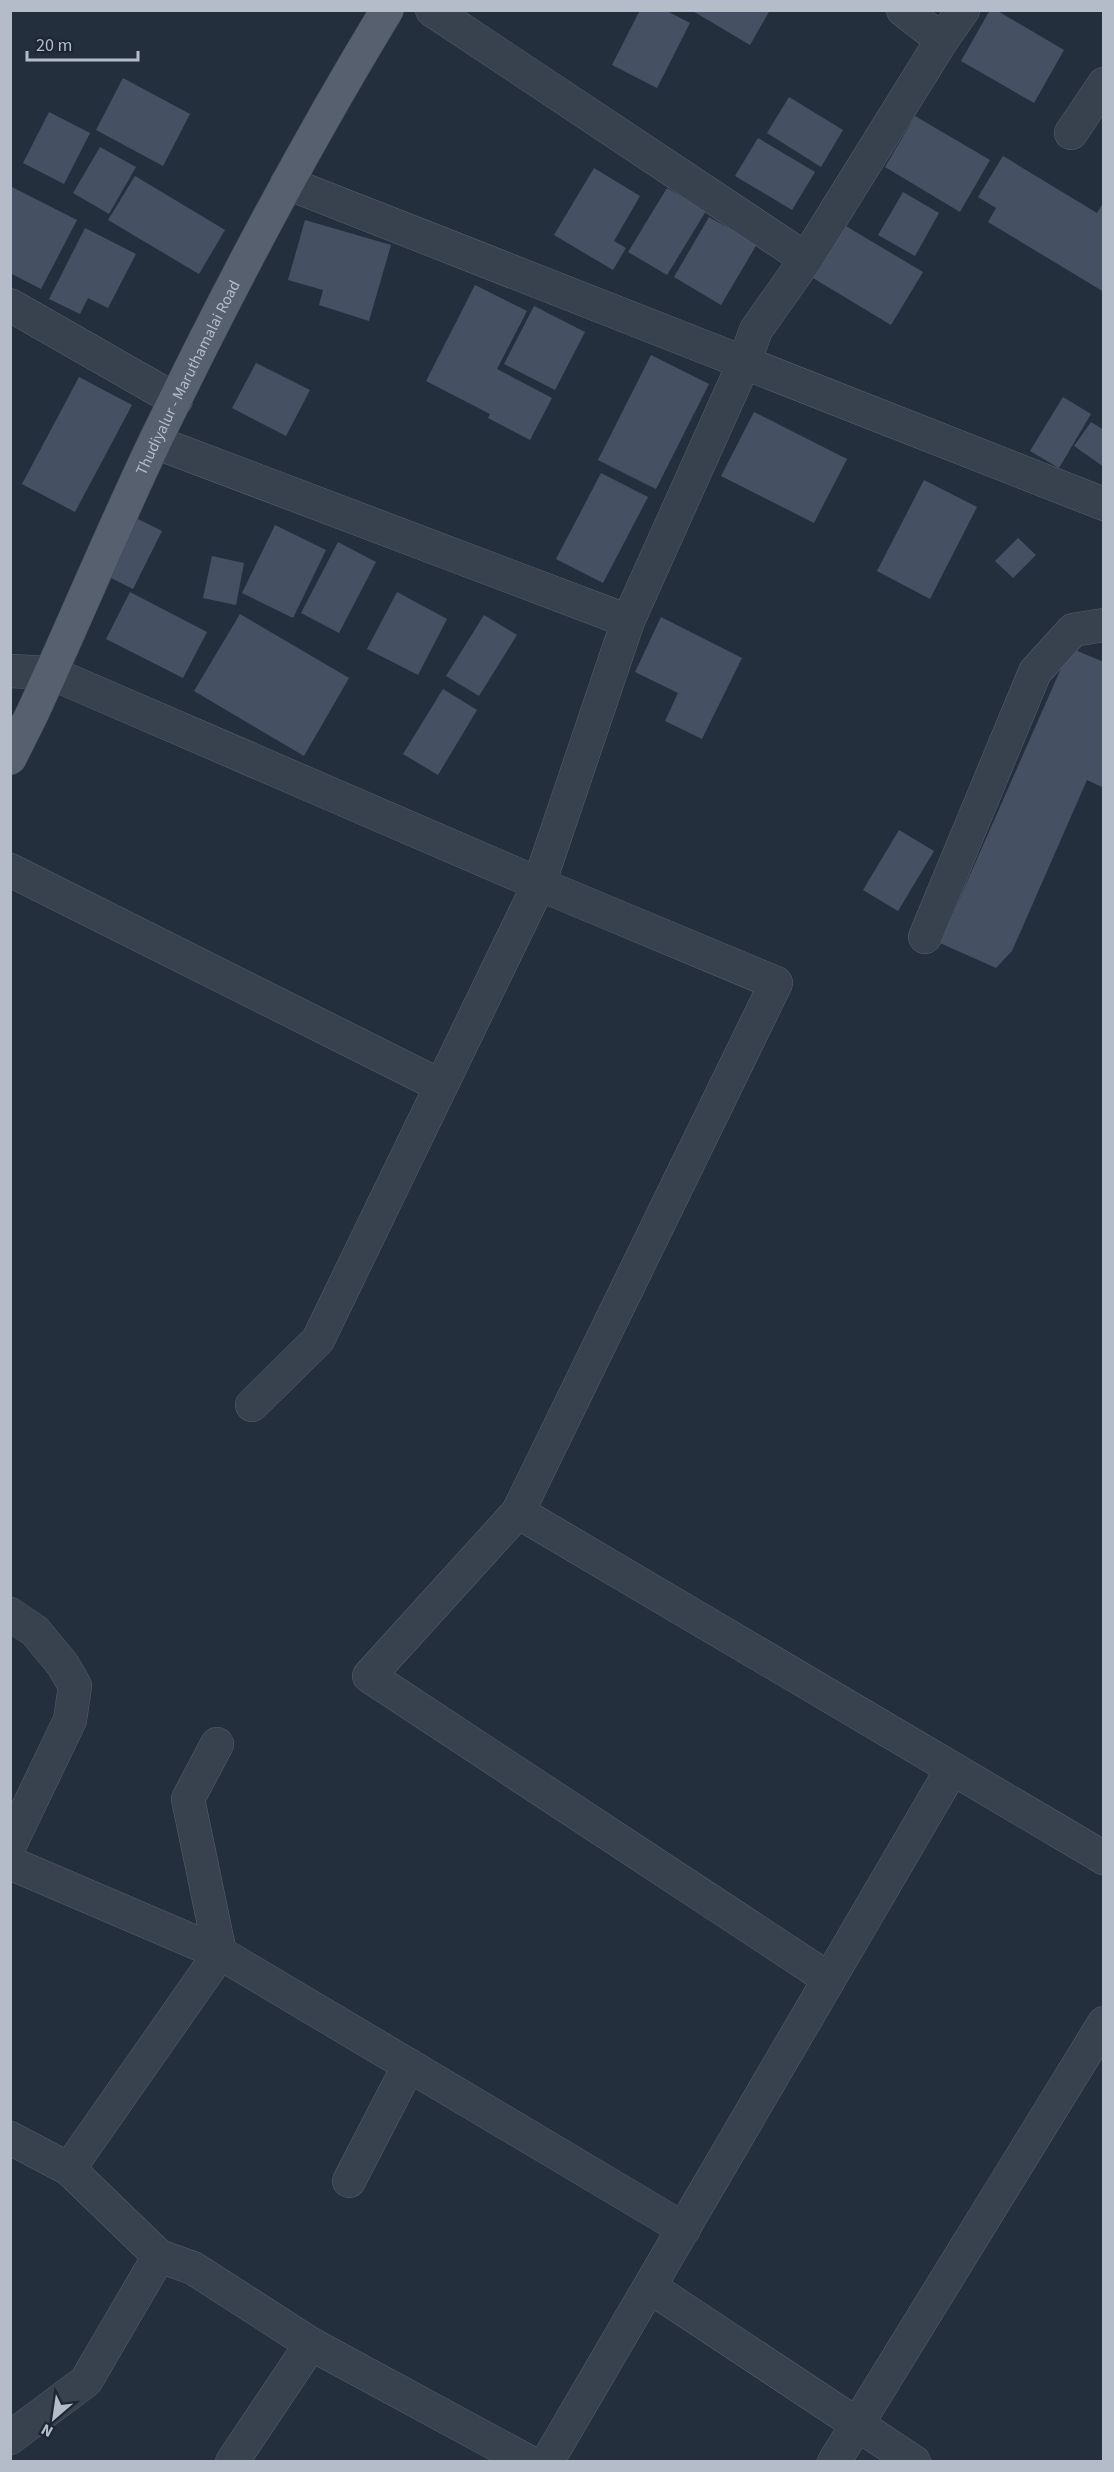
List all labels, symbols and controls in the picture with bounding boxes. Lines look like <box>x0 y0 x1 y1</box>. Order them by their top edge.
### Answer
scale bar <box>27 24 138 62</box>
text: 20 m <box>36 33 72 58</box>
street label: Thudiyalur - Maruthamalai Road <box>131 276 246 479</box>
north arrow <box>24 2388 84 2448</box>
text: N <box>37 2418 57 2442</box>

